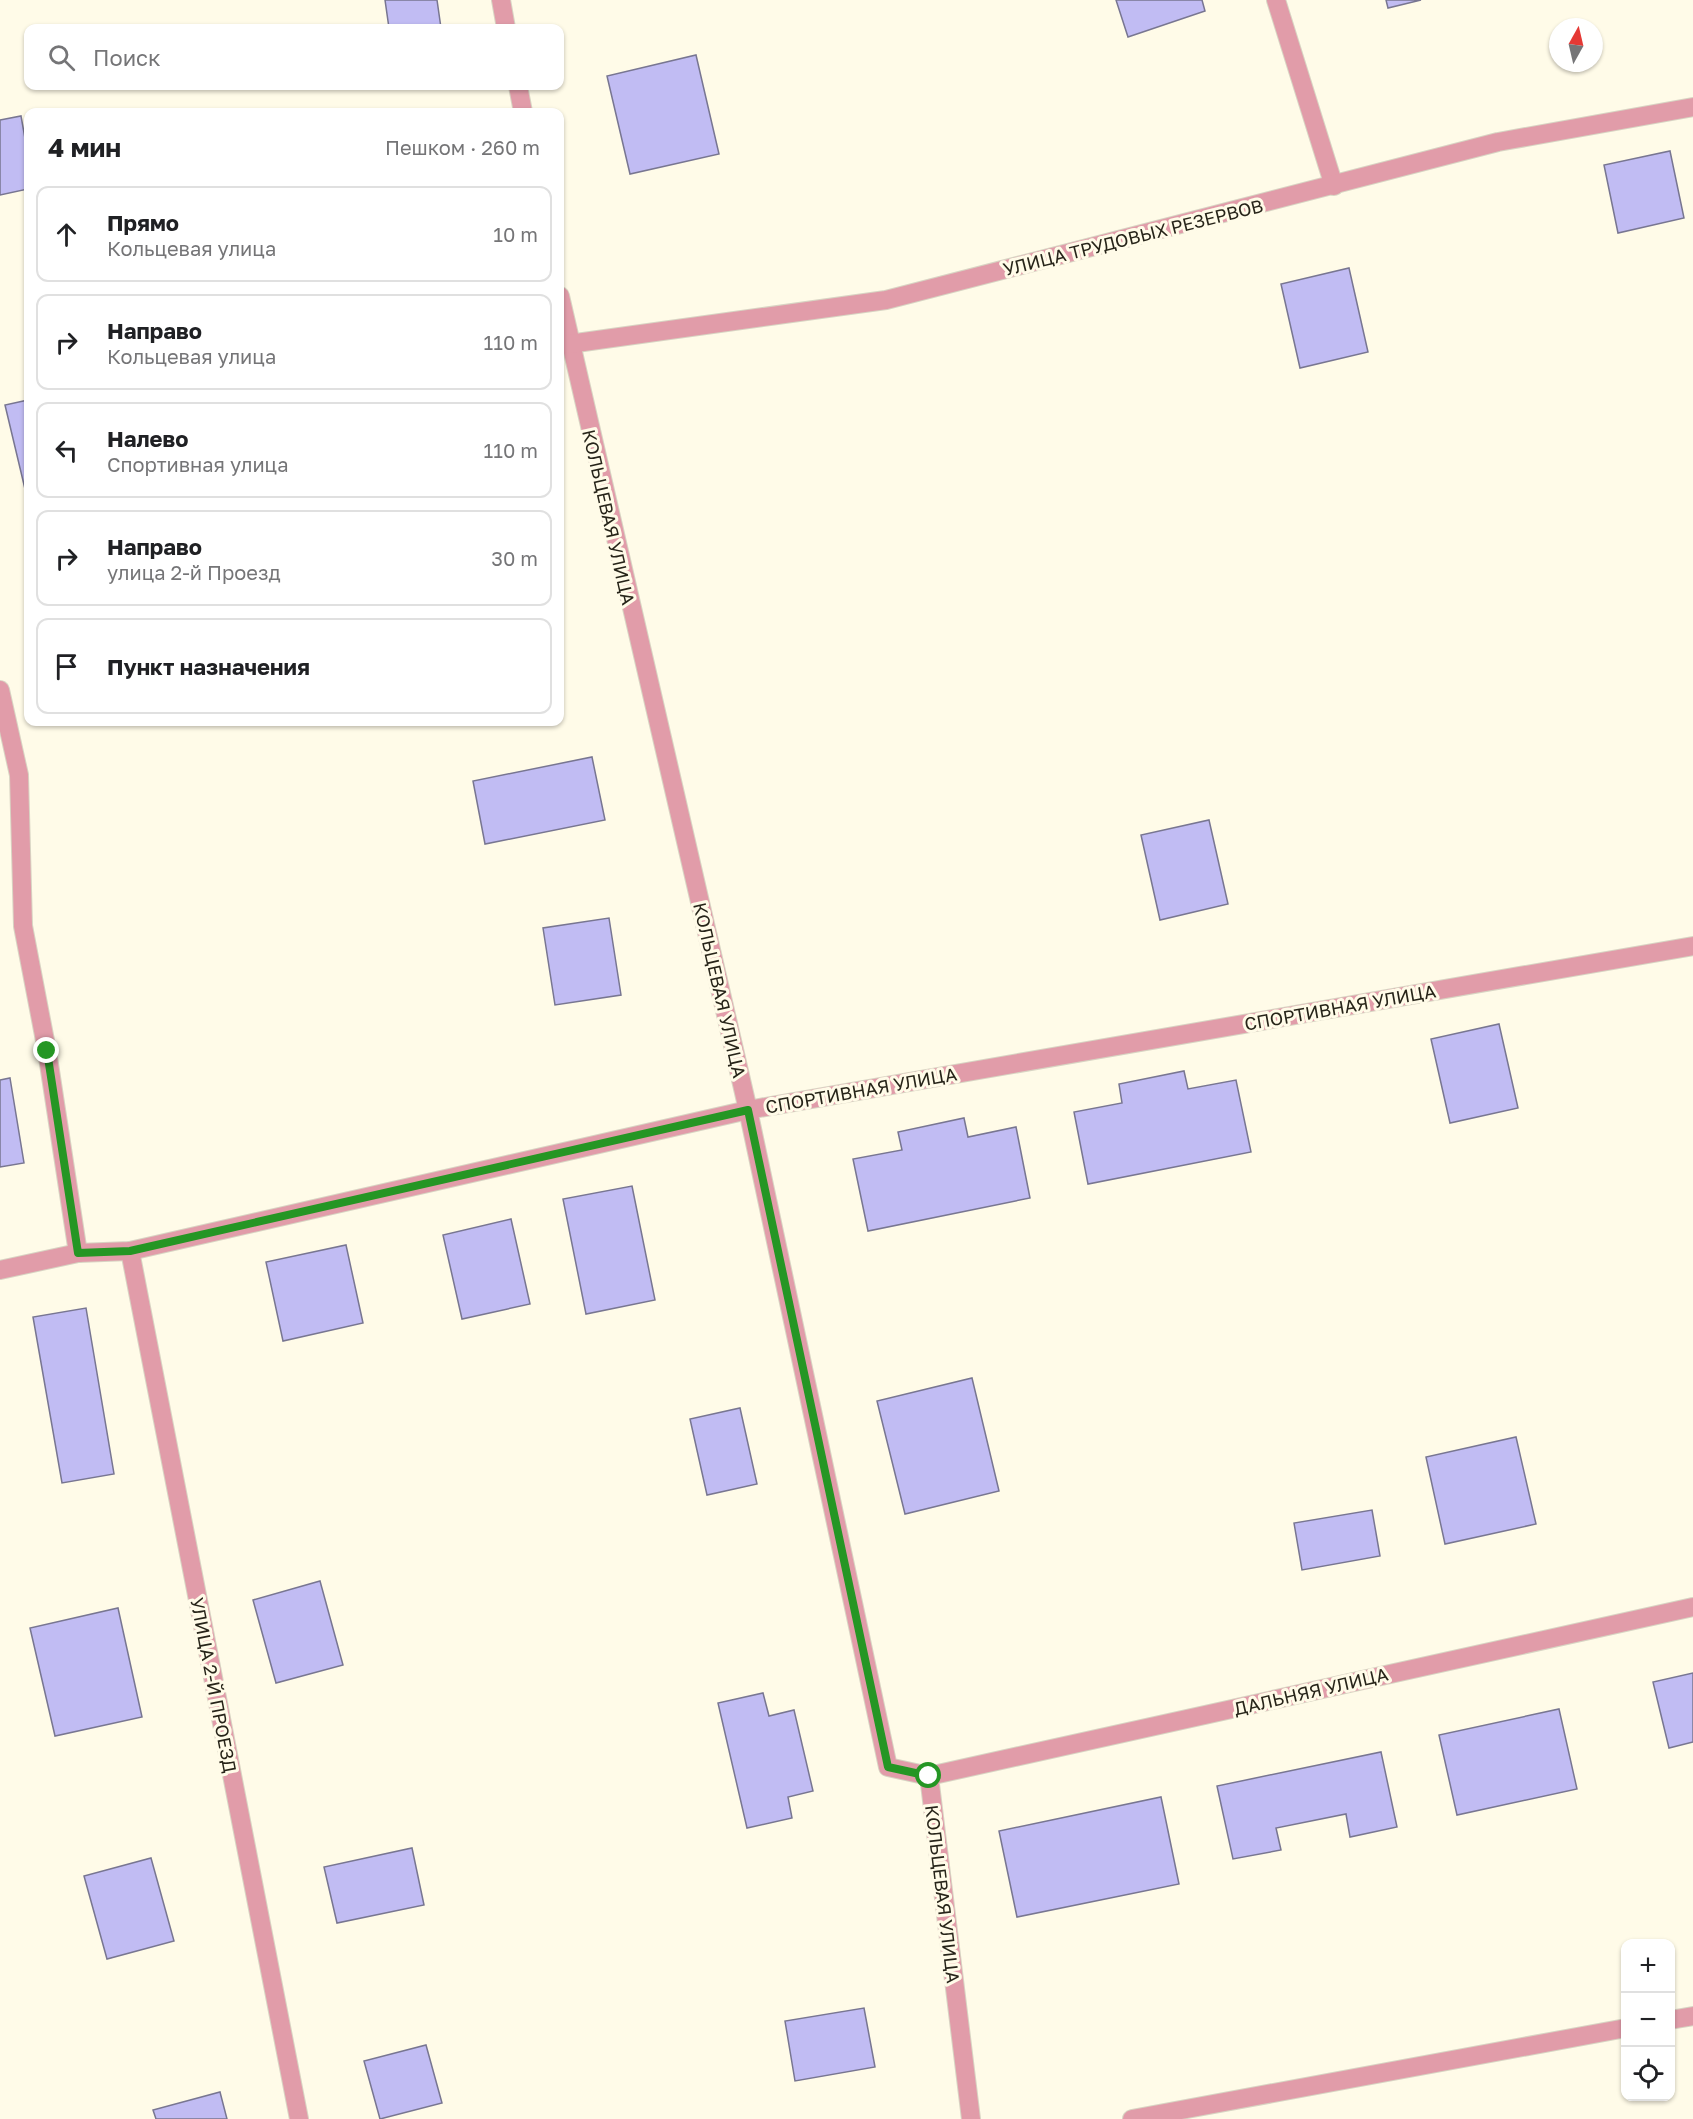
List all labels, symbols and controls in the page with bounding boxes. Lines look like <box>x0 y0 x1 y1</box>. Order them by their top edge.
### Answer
north arrow <box>1549 18 1603 72</box>
search box <box>24 24 564 90</box>
icon: search <box>45 41 78 74</box>
text: Поиск <box>93 44 161 71</box>
text: 4 мин <box>48 132 121 163</box>
text: Пешком · 260 m <box>385 135 540 159</box>
street label: УЛИЦА ТРУДОВЫХ РЕЗЕРВОВ <box>1001 194 1265 280</box>
text: Прямо <box>107 209 179 236</box>
icon: ahead <box>50 218 83 251</box>
text: 10 m <box>493 222 538 246</box>
text: Кольцевая улица <box>107 236 276 260</box>
text: Направо <box>107 317 202 344</box>
icon: right <box>50 326 83 359</box>
text: 110 m <box>484 330 538 354</box>
text: Кольцевая улица <box>107 344 276 368</box>
text: Налево <box>107 425 189 452</box>
street label: КОЛЬЦЕВАЯ УЛИЦА <box>578 427 640 607</box>
icon: left <box>50 434 83 467</box>
text: 110 m <box>484 438 538 462</box>
text: Спортивная улица <box>107 452 289 476</box>
text: Направо <box>107 533 202 560</box>
icon: right <box>50 542 83 575</box>
text: 30 m <box>491 546 538 570</box>
text: улица 2-й Проезд <box>107 560 281 584</box>
icon: arrive <box>50 650 83 683</box>
text: Пункт назначения <box>107 653 310 680</box>
street label: КОЛЬЦЕВАЯ УЛИЦА <box>689 900 751 1080</box>
street label: СПОРТИВНАЯ УЛИЦА <box>1243 979 1437 1035</box>
route end <box>33 1037 59 1063</box>
street label: СПОРТИВНАЯ УЛИЦА <box>764 1062 958 1118</box>
street label: УЛИЦА 2-Й ПРОЕЗД <box>186 1596 242 1774</box>
street label: ДАЛЬНЯЯ УЛИЦА <box>1232 1663 1390 1719</box>
route start <box>915 1762 941 1788</box>
street label: КОЛЬЦЕВАЯ УЛИЦА <box>921 1804 965 1984</box>
map controls <box>1621 1939 1675 2101</box>
button: + <box>1621 1939 1675 1993</box>
button: − <box>1621 1993 1675 2047</box>
button: locate <box>1621 2047 1675 2101</box>

